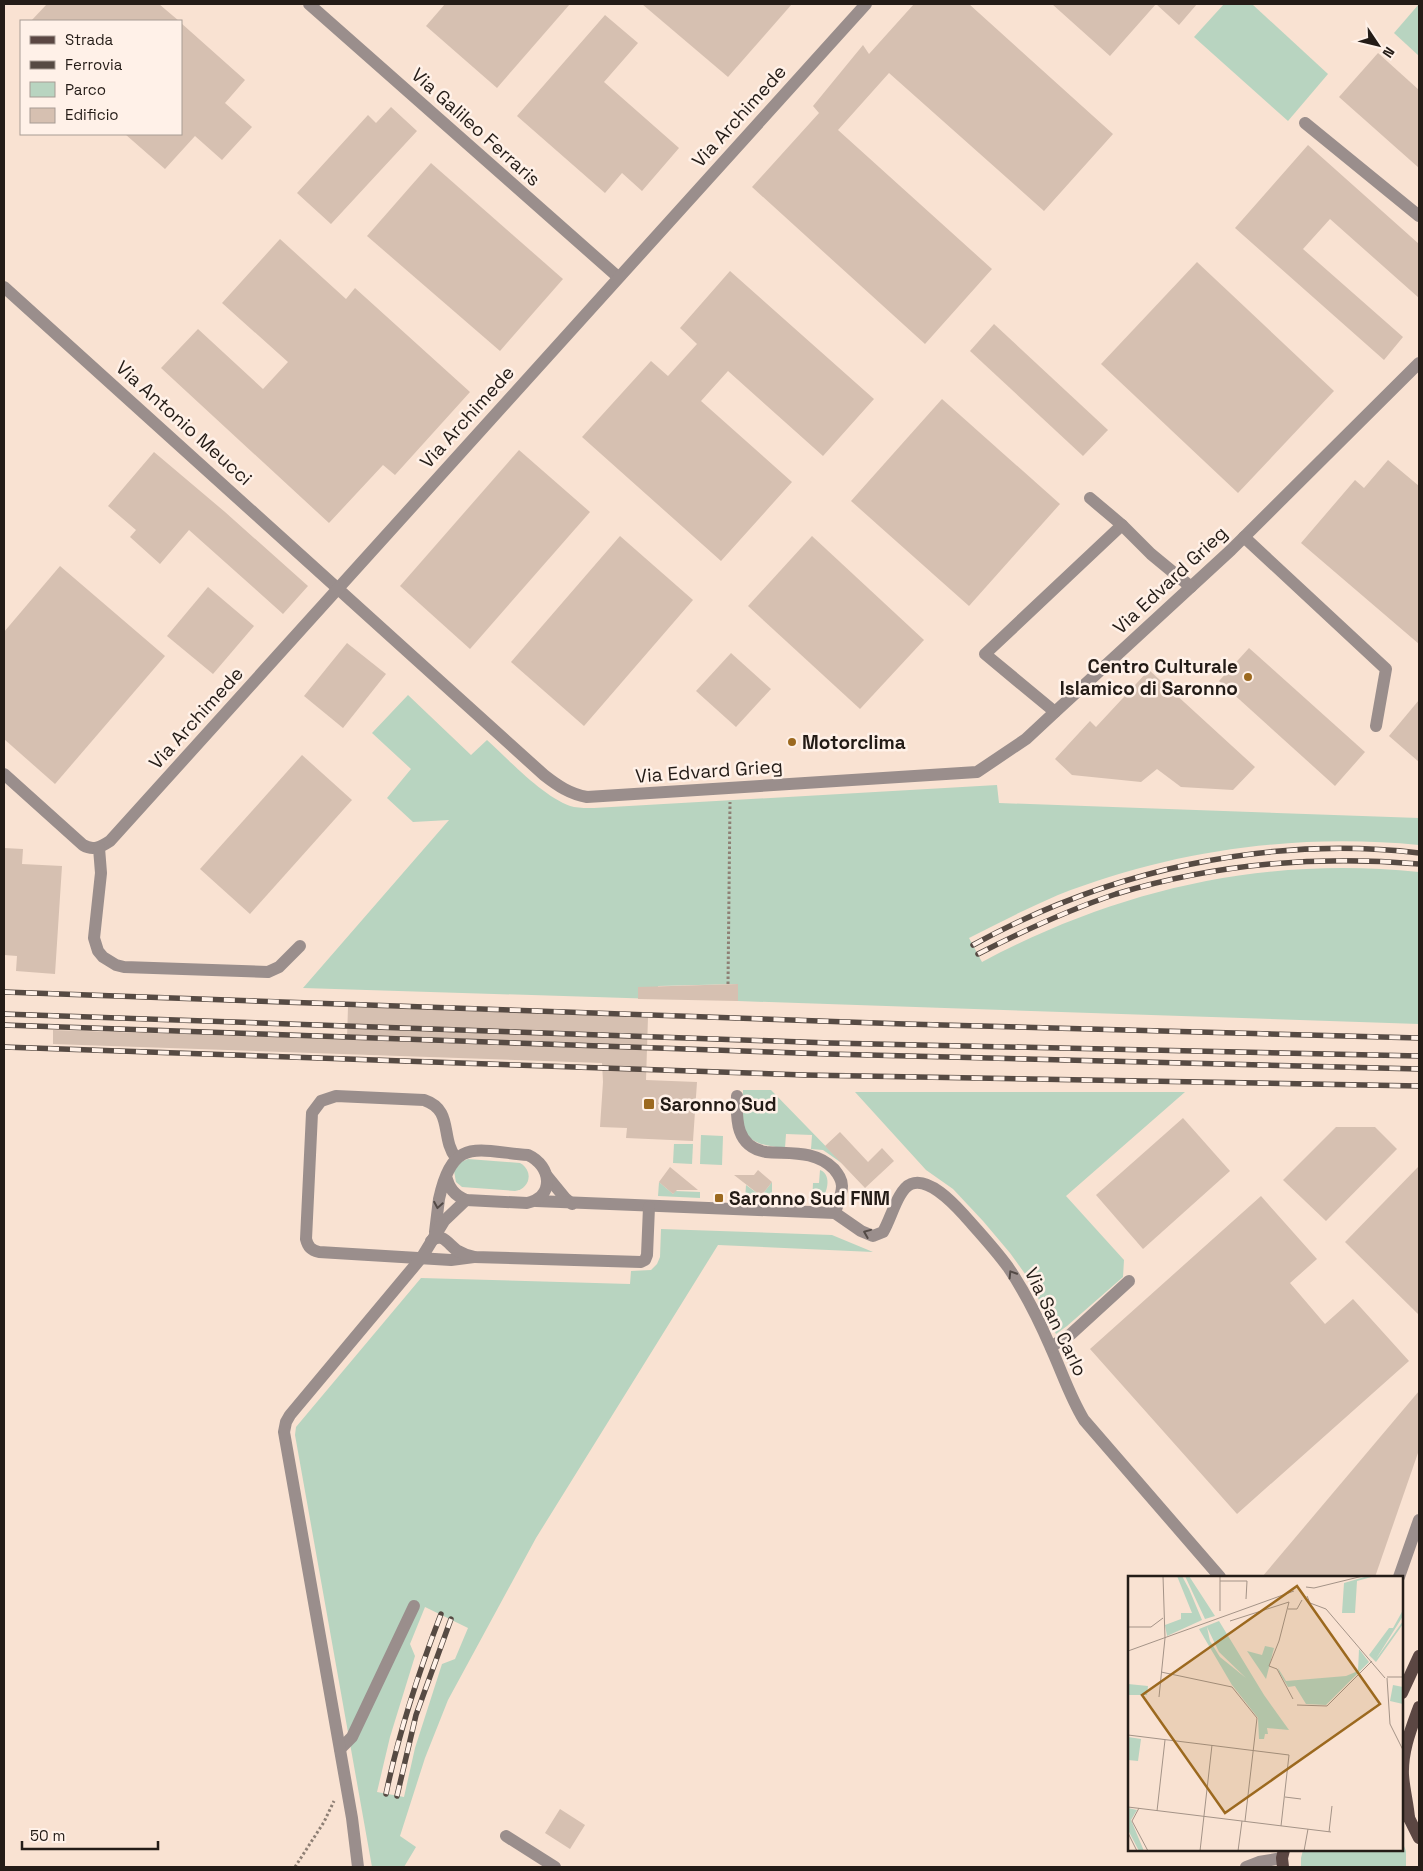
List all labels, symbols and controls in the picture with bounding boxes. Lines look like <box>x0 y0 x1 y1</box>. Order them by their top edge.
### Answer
legend <box>20 20 182 135</box>
north arrow <box>1353 20 1403 70</box>
text: Strada <box>65 30 114 49</box>
text: N <box>1379 43 1399 61</box>
text: Ferrovia <box>65 55 123 74</box>
street label: Via Archimede <box>686 60 792 172</box>
street label: Via Galileo Ferraris <box>406 62 546 192</box>
text: Parco <box>65 80 106 99</box>
text: Edificio <box>65 105 119 124</box>
street label: Via Antonio Meucci <box>111 355 257 491</box>
street label: Via Archimede <box>414 361 520 473</box>
street label: Via Edvard Grieg <box>1107 520 1233 640</box>
place label: Centro Culturale Islamico di Saronno <box>1060 654 1238 701</box>
street label: Via Archimede <box>143 662 249 774</box>
marker: Centro Culturale Islamico di Saronno <box>1242 671 1254 683</box>
place label: Motorclima <box>802 730 906 755</box>
marker: Motorclima <box>786 736 798 748</box>
street label: Via Edvard Grieg <box>634 753 784 789</box>
place label: Saronno Sud <box>660 1092 777 1117</box>
marker: Saronno Sud <box>642 1097 656 1111</box>
place label: Saronno Sud FNM <box>729 1186 890 1211</box>
marker: Saronno Sud FNM <box>713 1192 725 1204</box>
one-way arrow <box>434 1200 444 1209</box>
one-way arrow <box>863 1229 872 1239</box>
street label: Via San Carlo <box>1019 1263 1093 1381</box>
one-way arrow <box>1008 1270 1018 1279</box>
inset map <box>1128 1576 1403 1851</box>
scale bar <box>22 1818 159 1850</box>
text: 50 m <box>30 1826 65 1845</box>

